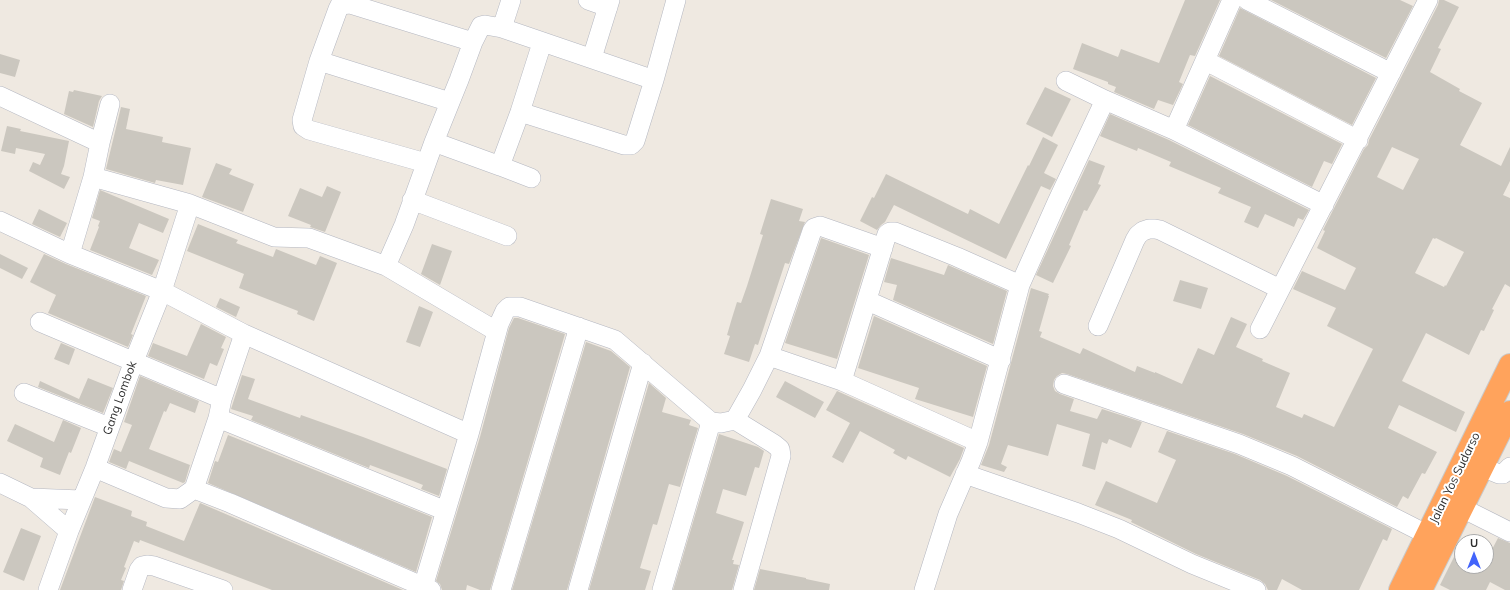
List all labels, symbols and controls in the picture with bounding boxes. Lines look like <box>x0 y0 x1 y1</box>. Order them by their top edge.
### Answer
street label: Gang Lombok <box>100 359 140 437</box>
street label: Jalan Yos Sudarso <box>1427 430 1483 526</box>
north arrow <box>1454 534 1494 574</box>
text: U <box>1470 536 1478 550</box>

